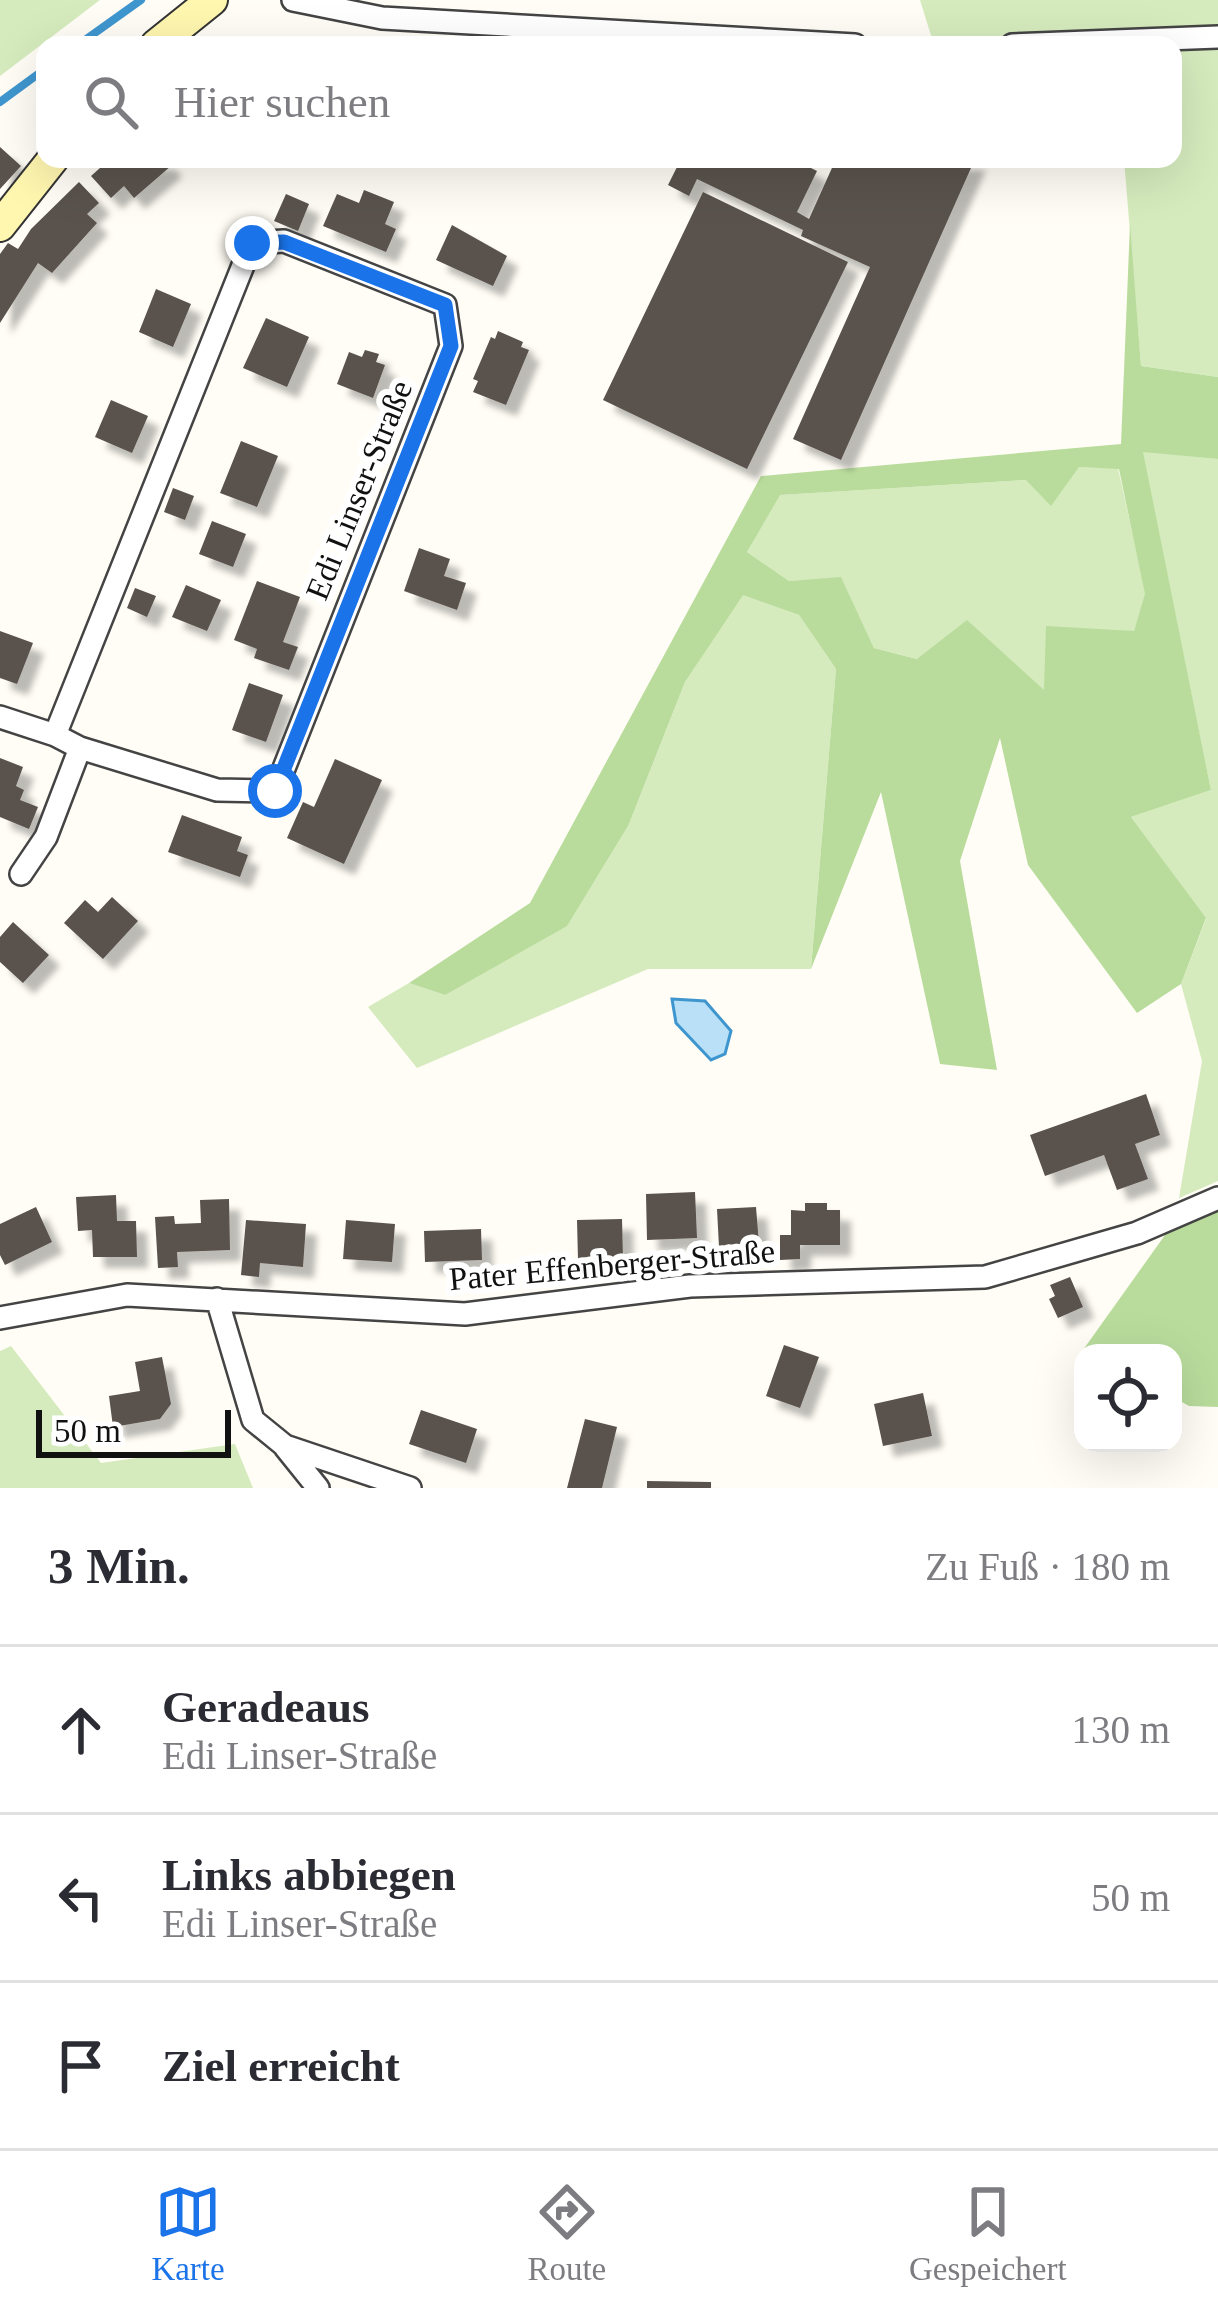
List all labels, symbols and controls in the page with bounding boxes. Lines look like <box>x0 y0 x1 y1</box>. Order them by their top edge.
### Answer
search box <box>36 36 1182 168</box>
icon: search <box>78 69 144 135</box>
text: Hier suchen <box>174 77 390 127</box>
route end <box>225 216 279 270</box>
street label: Edi Linser-Straße <box>299 375 419 605</box>
route start <box>248 764 302 818</box>
street label: Pater Effenberger-Straße <box>448 1233 776 1297</box>
map controls <box>1074 1344 1182 1452</box>
button: locate <box>1074 1344 1182 1452</box>
scale bar <box>36 1404 231 1457</box>
text: 50 m <box>54 1413 121 1449</box>
text: 3 Min. <box>48 1538 190 1594</box>
text: Zu Fuß · 180 m <box>925 1545 1170 1588</box>
text: Geradeaus <box>162 1682 370 1732</box>
icon: ahead <box>48 1697 114 1763</box>
text: 130 m <box>1071 1708 1170 1751</box>
text: Edi Linser-Straße <box>162 1734 437 1777</box>
text: Links abbiegen <box>162 1850 456 1900</box>
icon: left <box>48 1865 114 1931</box>
text: 50 m <box>1091 1876 1170 1919</box>
text: Edi Linser-Straße <box>162 1902 437 1945</box>
icon: arrive <box>48 2033 114 2099</box>
text: Ziel erreicht <box>162 2041 400 2091</box>
tab: Karte <box>151 2179 225 2288</box>
tab: Route <box>527 2179 606 2288</box>
tab: Gespeichert <box>909 2179 1067 2288</box>

